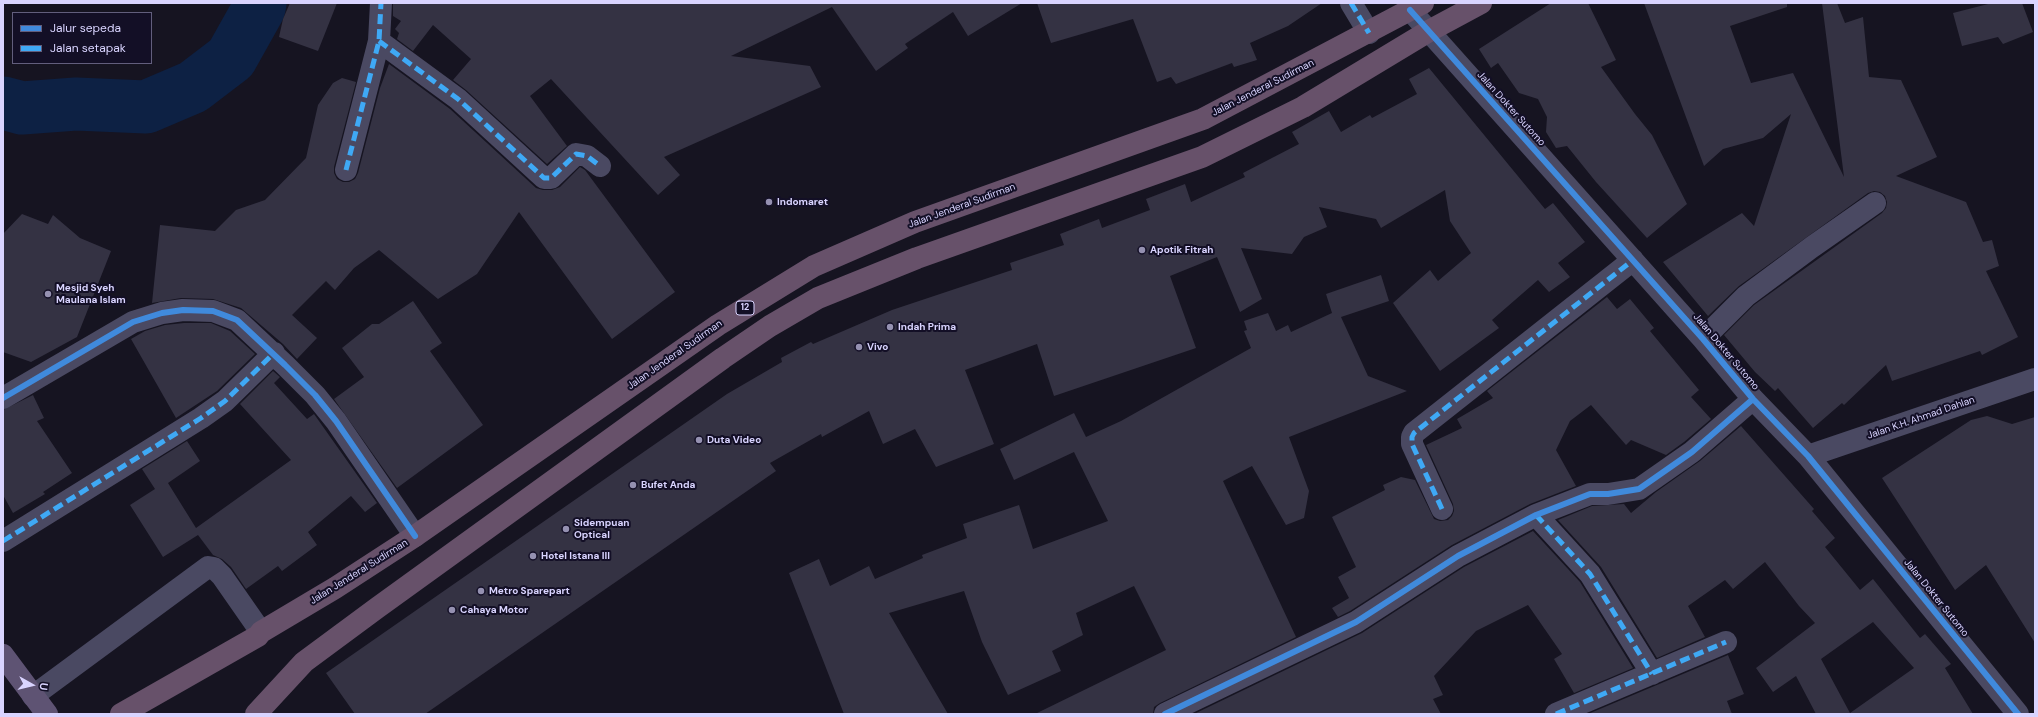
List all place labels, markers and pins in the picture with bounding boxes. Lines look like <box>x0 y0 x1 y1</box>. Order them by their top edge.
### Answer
place label: Indomaret <box>777 196 828 208</box>
marker: Indomaret <box>764 197 774 207</box>
place label: Apotik Fitrah <box>1150 244 1213 256</box>
marker: Apotik Fitrah <box>1137 245 1147 255</box>
place label: Mesjid Syeh Maulana Islam <box>56 282 126 306</box>
marker: Mesjid Syeh Maulana Islam <box>43 289 53 299</box>
place label: Indah Prima <box>898 321 956 333</box>
marker: Indah Prima <box>885 322 895 332</box>
place label: Vivo <box>867 341 888 353</box>
marker: Vivo <box>854 342 864 352</box>
place label: Duta Video <box>707 434 761 446</box>
marker: Duta Video <box>694 435 704 445</box>
place label: Bufet Anda <box>641 479 695 491</box>
marker: Bufet Anda <box>628 480 638 490</box>
place label: Sidempuan Optical <box>574 517 629 540</box>
marker: Sidempuan Optical <box>561 524 571 534</box>
place label: Hotel Istana III <box>541 550 610 562</box>
marker: Hotel Istana III <box>528 551 538 561</box>
place label: Metro Sparepart <box>489 585 570 597</box>
marker: Metro Sparepart <box>476 586 486 596</box>
place label: Cahaya Motor <box>460 604 528 616</box>
marker: Cahaya Motor <box>447 605 457 615</box>

